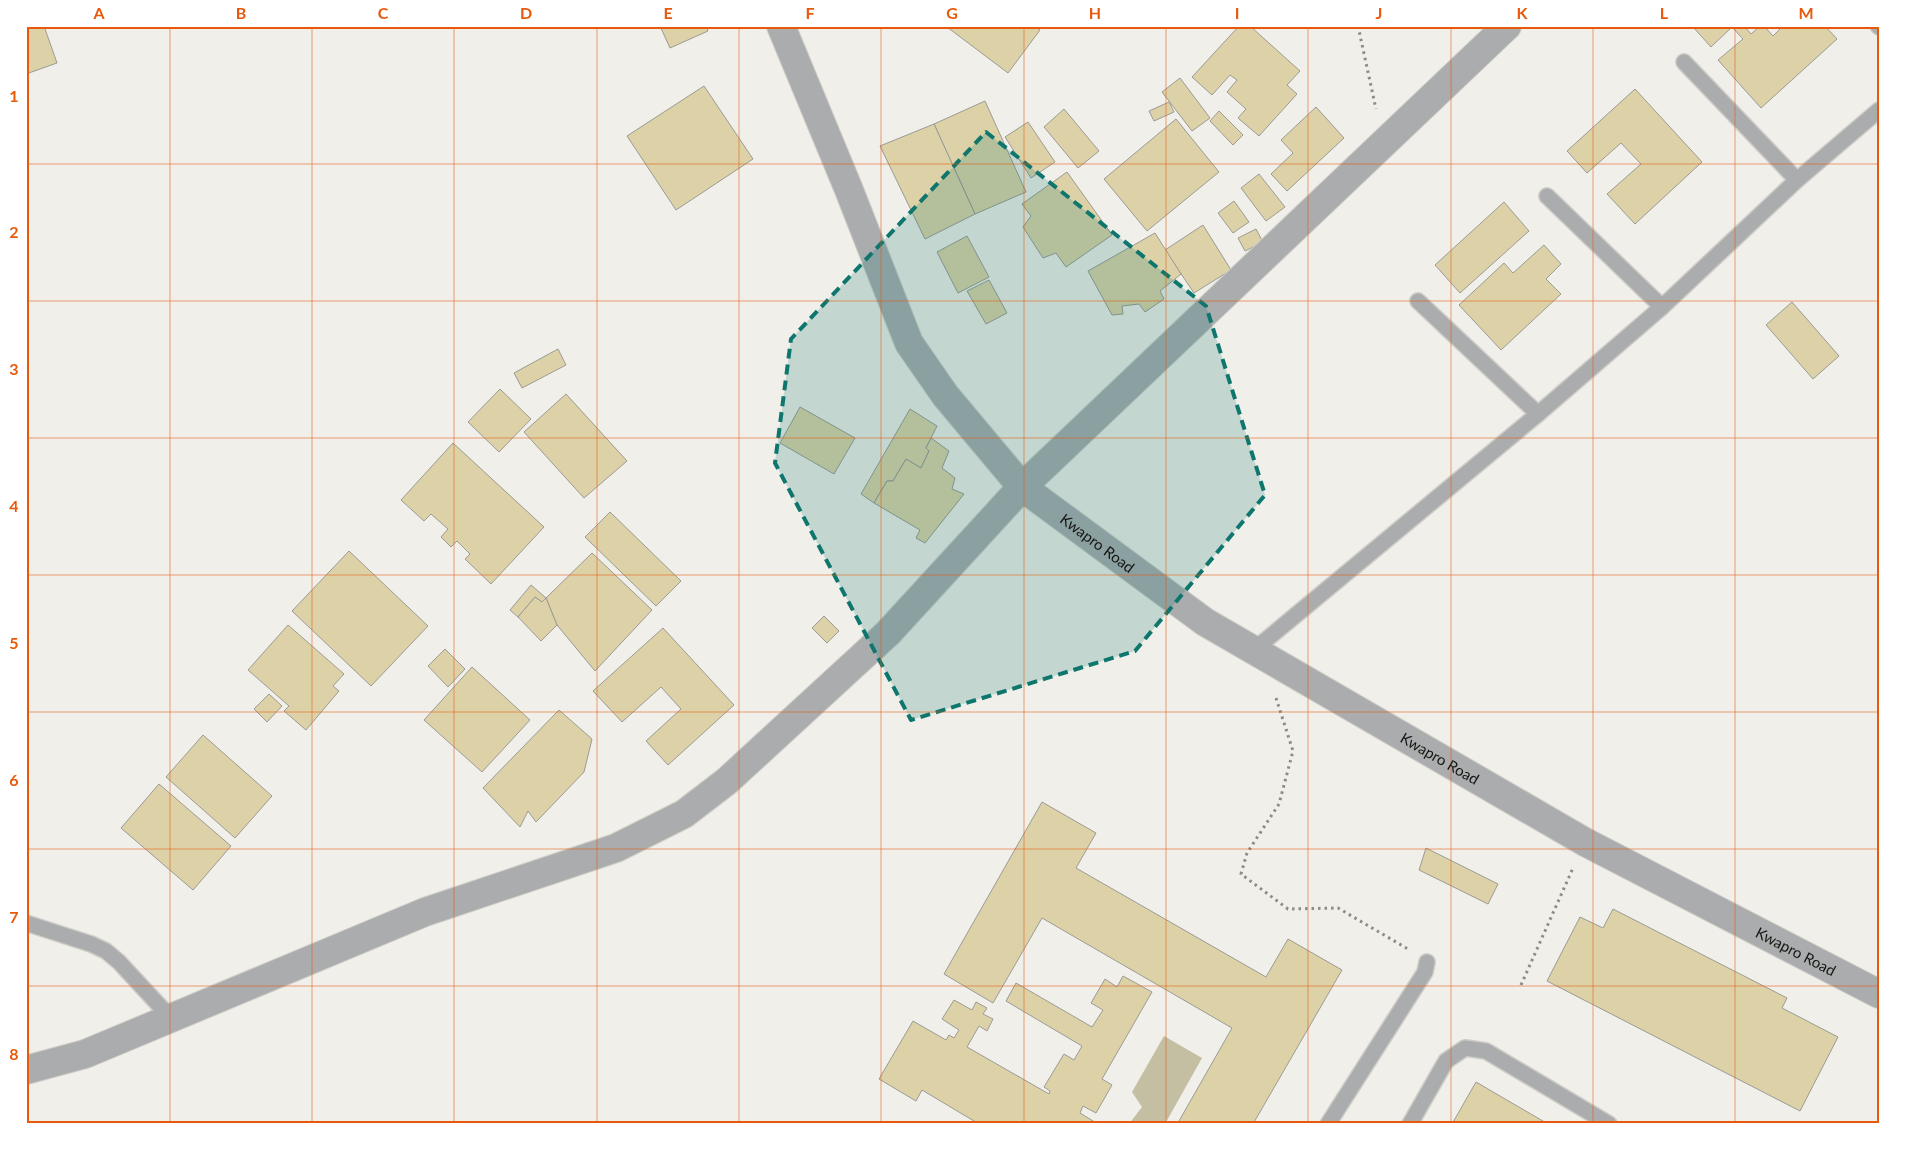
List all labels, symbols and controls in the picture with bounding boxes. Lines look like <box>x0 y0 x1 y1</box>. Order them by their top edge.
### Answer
text: A <box>92 3 105 22</box>
text: B <box>236 3 246 22</box>
text: C <box>378 3 389 22</box>
text: D <box>520 3 532 22</box>
text: E <box>663 3 673 22</box>
text: F <box>805 3 815 22</box>
text: G <box>946 3 958 22</box>
text: H <box>1089 3 1101 22</box>
text: I <box>1235 3 1239 22</box>
text: J <box>1376 3 1382 22</box>
text: K <box>1517 3 1529 22</box>
text: L <box>1660 3 1669 22</box>
text: M <box>1798 3 1814 22</box>
text: 1 <box>9 86 19 105</box>
text: 2 <box>9 222 19 241</box>
text: 3 <box>9 359 19 378</box>
text: 4 <box>9 496 19 515</box>
street label: Kwapro Road <box>1057 509 1138 576</box>
text: 5 <box>9 633 19 652</box>
street label: Kwapro Road <box>1397 728 1482 788</box>
text: 6 <box>9 770 19 789</box>
text: 7 <box>9 907 19 926</box>
street label: Kwapro Road <box>1753 923 1839 979</box>
text: 8 <box>9 1044 19 1063</box>

